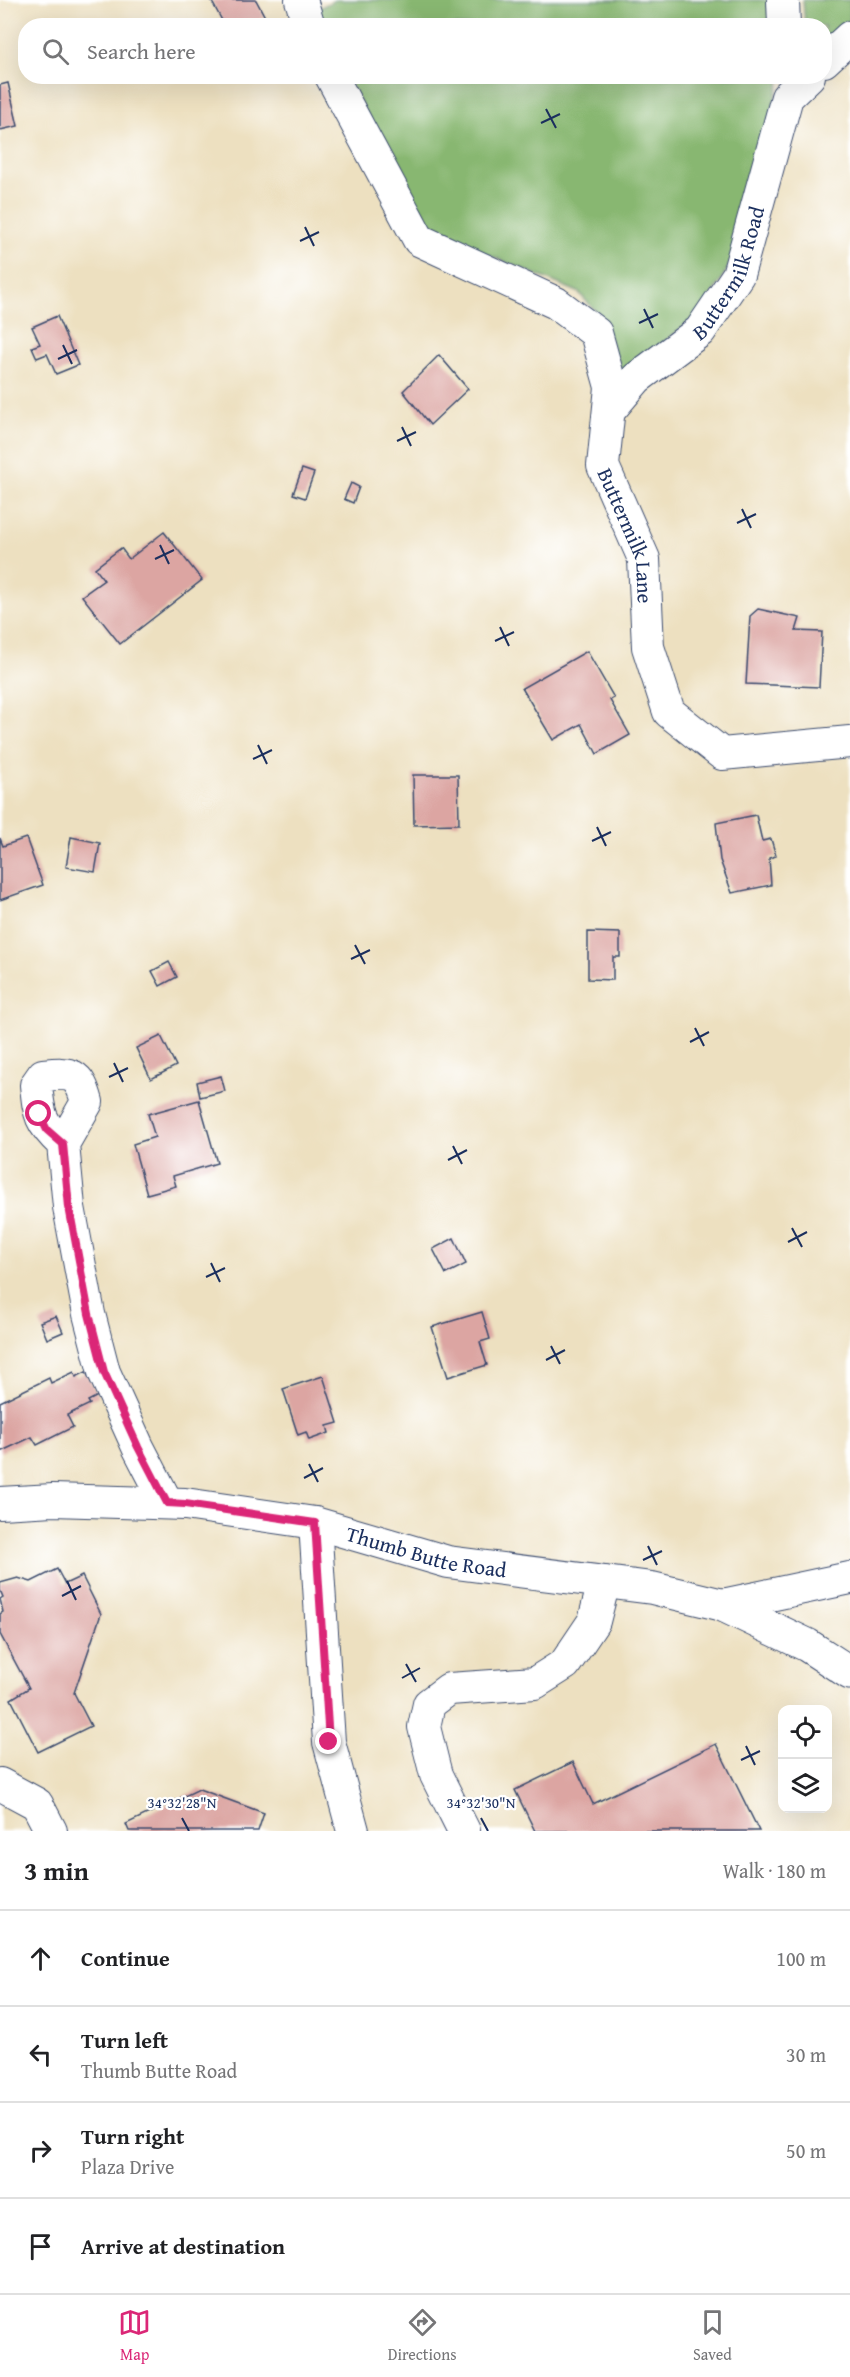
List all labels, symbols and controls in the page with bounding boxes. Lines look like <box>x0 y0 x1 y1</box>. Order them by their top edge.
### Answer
search box <box>18 18 832 84</box>
icon: search <box>39 35 72 68</box>
text: Search here <box>87 35 196 67</box>
street label: Buttermilk Road <box>686 202 772 347</box>
street label: Buttermilk Lane <box>590 463 662 604</box>
route start <box>25 1100 51 1126</box>
street label: Thumb Butte Road <box>343 1518 509 1585</box>
map controls <box>778 1705 832 1813</box>
button: locate <box>778 1705 832 1759</box>
route end <box>315 1728 341 1754</box>
button: layers <box>778 1759 832 1813</box>
text: 34°32'28"N <box>148 1792 217 1813</box>
text: 34°32'30"N <box>447 1792 516 1813</box>
text: 3 min <box>24 1851 89 1890</box>
text: Walk · 180 m <box>723 1856 826 1885</box>
icon: ahead <box>24 1942 57 1975</box>
text: Continue <box>81 1942 170 1974</box>
text: 100 m <box>776 1944 826 1973</box>
text: Turn left <box>81 2024 168 2056</box>
icon: left <box>24 2038 57 2071</box>
text: 30 m <box>786 2040 826 2069</box>
text: Thumb Butte Road <box>81 2056 237 2085</box>
text: Turn right <box>81 2120 184 2152</box>
icon: right <box>24 2134 57 2167</box>
text: 50 m <box>786 2136 826 2165</box>
text: Plaza Drive <box>81 2152 174 2181</box>
icon: arrive <box>24 2230 57 2263</box>
text: Arrive at destination <box>81 2230 285 2262</box>
tab: Map <box>118 2306 151 2366</box>
tab: Directions <box>388 2306 457 2366</box>
tab: Saved <box>693 2306 732 2366</box>

